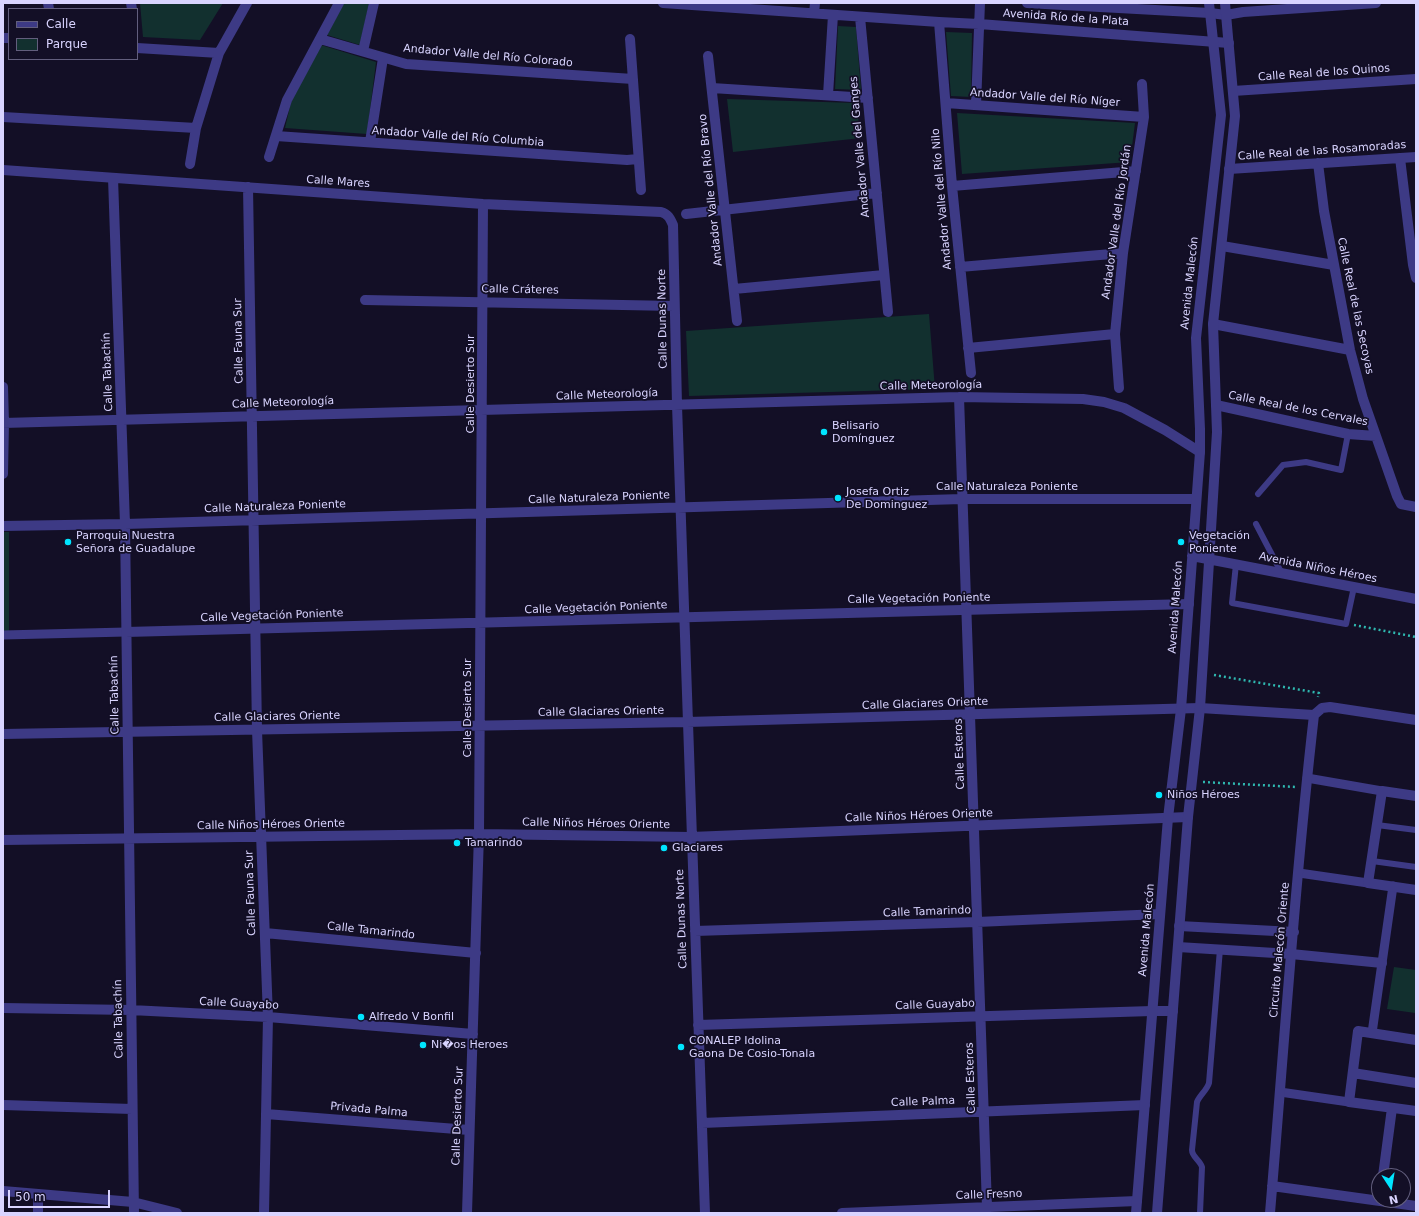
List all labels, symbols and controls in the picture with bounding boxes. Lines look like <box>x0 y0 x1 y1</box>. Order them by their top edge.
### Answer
street label: Avenida Río de la Plata <box>1003 7 1129 29</box>
legend <box>8 8 138 60</box>
text: Calle <box>46 17 76 31</box>
text: Parque <box>46 37 87 51</box>
street label: Andador Valle del Río Colorado <box>403 42 573 70</box>
street label: Calle Real de los Quinos <box>1258 62 1390 84</box>
street label: Andador Valle del Ganges <box>847 76 873 218</box>
street label: Andador Valle del Río Níger <box>969 86 1121 110</box>
street label: Andador Valle del Río Bravo <box>696 113 726 267</box>
street label: Andador Valle del Río Columbia <box>371 124 545 150</box>
street label: Andador Valle del Río Nilo <box>929 128 955 270</box>
street label: Calle Real de las Rosamoradas <box>1237 139 1407 163</box>
street label: Andador Valle del Río Jordán <box>1100 144 1134 300</box>
street label: Calle Mares <box>306 173 370 191</box>
street label: Avenida Malecón <box>1179 236 1201 330</box>
street label: Calle Real de las Secoyas <box>1334 236 1376 376</box>
street label: Calle Dunas Norte <box>656 269 670 369</box>
street label: Calle Cráteres <box>481 283 559 297</box>
street label: Calle Fauna Sur <box>232 298 246 384</box>
street label: Calle Tabachín <box>100 332 116 412</box>
street label: Calle Desierto Sur <box>464 334 478 434</box>
street label: Calle Meteorología <box>880 379 982 393</box>
street label: Calle Meteorología <box>556 387 658 403</box>
street label: Calle Real de los Cervales <box>1227 389 1369 429</box>
street label: Calle Meteorología <box>232 395 334 411</box>
place label: Belisario Domínguez <box>832 419 894 445</box>
marker: Belisario Domínguez <box>819 427 829 437</box>
street label: Calle Naturaleza Poniente <box>936 480 1078 494</box>
place label: Josefa Ortiz De Dominguez <box>846 485 927 511</box>
street label: Calle Naturaleza Poniente <box>528 489 670 507</box>
marker: Josefa Ortiz De Dominguez <box>833 493 843 503</box>
street label: Calle Naturaleza Poniente <box>204 498 346 516</box>
place label: Parroquia Nuestra Señora de Guadalupe <box>76 529 195 555</box>
place label: Vegetación Poniente <box>1189 529 1250 555</box>
marker: Parroquia Nuestra Señora de Guadalupe <box>63 537 73 547</box>
marker: Vegetación Poniente <box>1176 537 1186 547</box>
street label: Avenida Niños Héroes <box>1258 550 1378 586</box>
street label: Avenida Malecón <box>1166 560 1186 654</box>
street label: Calle Vegetación Poniente <box>847 591 991 607</box>
street label: Calle Vegetación Poniente <box>524 599 668 617</box>
street label: Calle Vegetación Poniente <box>200 607 344 625</box>
street label: Calle Tabachín <box>108 655 122 735</box>
street label: Calle Desierto Sur <box>461 658 475 758</box>
street label: Calle Glaciares Oriente <box>862 695 988 713</box>
street label: Calle Glaciares Oriente <box>538 704 664 720</box>
street label: Calle Glaciares Oriente <box>214 709 340 725</box>
street label: Calle Esteros <box>952 718 968 790</box>
place label: Niños Héroes <box>1167 788 1240 802</box>
marker: Niños Héroes <box>1154 790 1164 800</box>
street label: Calle Niños Héroes Oriente <box>845 807 993 825</box>
street label: Calle Niños Héroes Oriente <box>522 816 670 832</box>
street label: Calle Niños Héroes Oriente <box>197 817 345 833</box>
place label: Tamarindo <box>465 836 522 850</box>
marker: Tamarindo <box>452 838 462 848</box>
place label: Glaciares <box>672 841 723 855</box>
marker: Glaciares <box>659 843 669 853</box>
street label: Calle Fauna Sur <box>243 850 259 936</box>
street label: Calle Dunas Norte <box>674 869 690 969</box>
street label: Circuito Malecón Oriente <box>1267 882 1293 1018</box>
street label: Avenida Malecón <box>1136 883 1158 977</box>
street label: Calle Tamarindo <box>883 904 971 920</box>
street label: Calle Tamarindo <box>326 920 416 942</box>
street label: Calle Tabachín <box>112 979 126 1059</box>
street label: Calle Guayabo <box>199 995 279 1013</box>
street label: Calle Guayabo <box>895 997 975 1013</box>
place label: Alfredo V Bonfil <box>369 1010 454 1024</box>
marker: Alfredo V Bonfil <box>356 1012 366 1022</box>
place label: CONALEP Idolina Gaona De Cosio-Tonala <box>689 1034 815 1060</box>
place label: Ni�os Heroes <box>431 1038 508 1052</box>
marker: Ni�os Heroes <box>418 1040 428 1050</box>
marker: CONALEP Idolina Gaona De Cosio-Tonala <box>676 1042 686 1052</box>
street label: Calle Esteros <box>963 1042 979 1114</box>
street label: Calle Desierto Sur <box>450 1066 466 1166</box>
street label: Calle Palma <box>891 1094 955 1110</box>
street label: Privada Palma <box>330 1100 408 1120</box>
north arrow <box>1371 1168 1411 1208</box>
scale bar <box>10 1182 112 1208</box>
street label: Calle Fresno <box>955 1187 1023 1203</box>
text: 50 m <box>15 1190 46 1204</box>
text: N <box>1388 1192 1399 1207</box>

